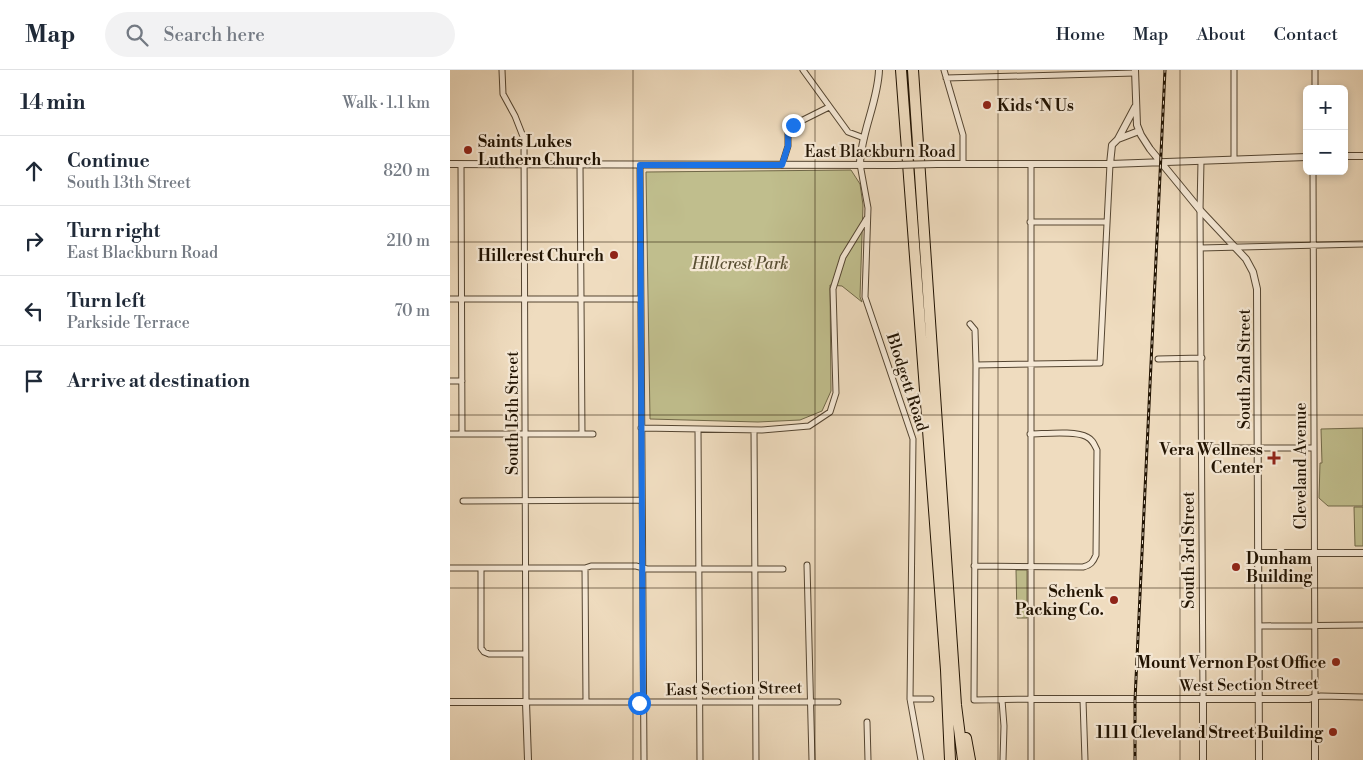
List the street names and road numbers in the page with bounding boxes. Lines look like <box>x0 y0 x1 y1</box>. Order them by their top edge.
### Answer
street label: East Blackburn Road <box>804 142 956 162</box>
street label: South 2nd Street <box>1235 308 1255 429</box>
street label: Blodgett Road <box>881 330 932 434</box>
street label: South 15th Street <box>503 351 523 475</box>
street label: Cleveland Avenue <box>1291 402 1311 530</box>
street label: South 3rd Street <box>1179 491 1199 609</box>
street label: West Section Street <box>1178 674 1319 696</box>
street label: East Section Street <box>665 678 803 700</box>

